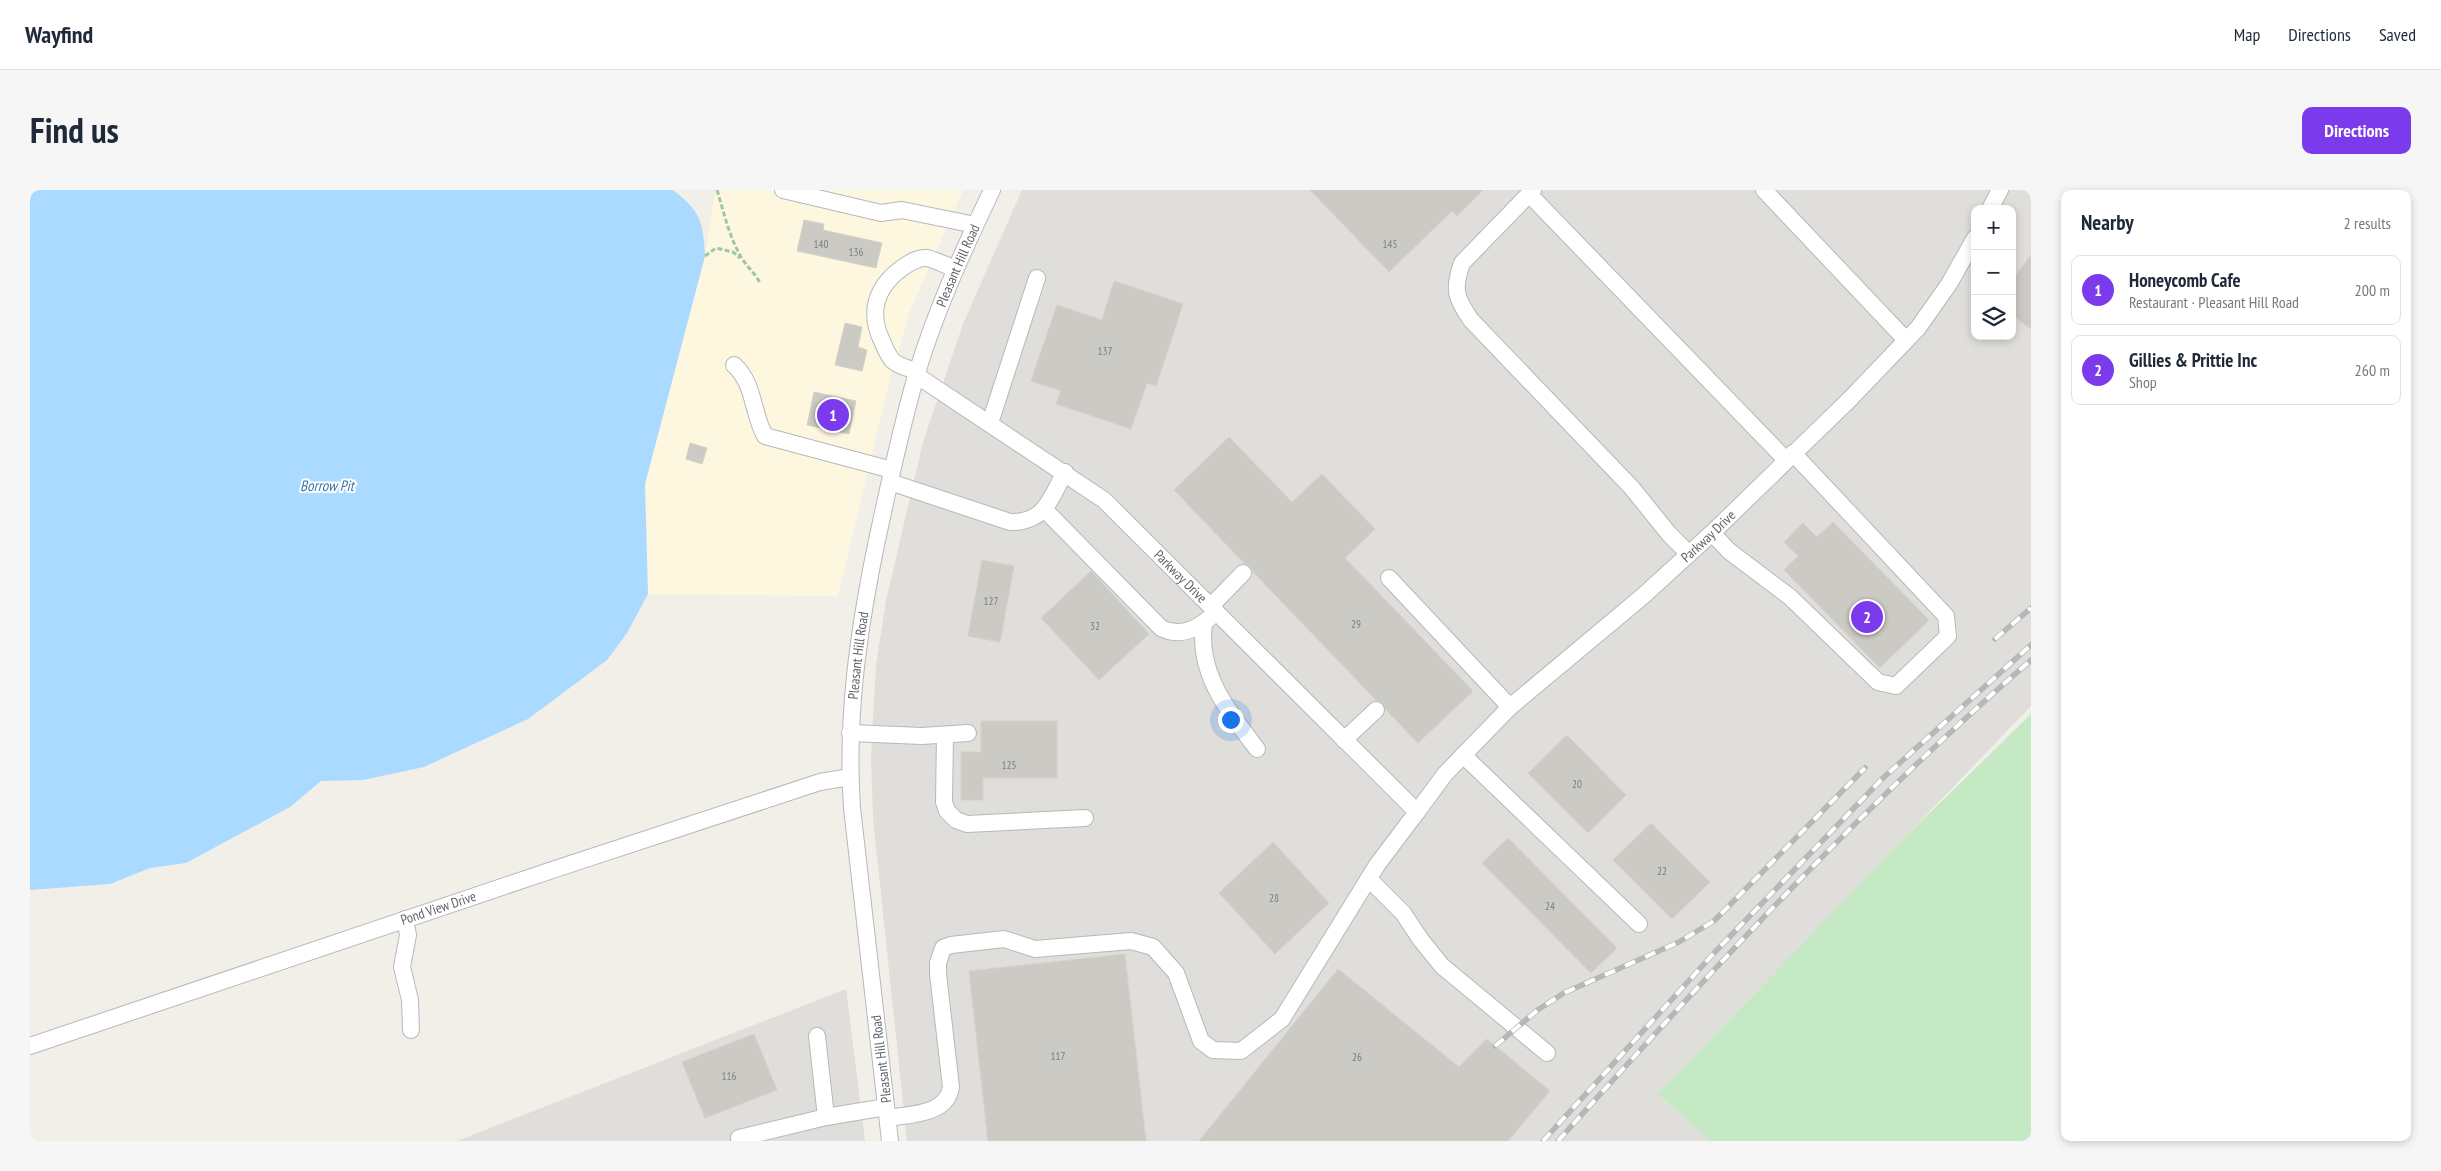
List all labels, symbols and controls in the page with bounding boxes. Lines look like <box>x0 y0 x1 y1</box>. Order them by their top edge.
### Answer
text: Wayfind <box>25 19 93 50</box>
text: Map <box>2234 23 2260 46</box>
text: Directions <box>2288 23 2351 46</box>
text: Saved <box>2379 23 2416 46</box>
text: Find us <box>30 107 119 153</box>
button: Directions <box>2302 107 2411 154</box>
map controls <box>1971 205 2016 340</box>
button: + <box>1971 205 2016 250</box>
text: Nearby <box>2081 209 2134 236</box>
text: 2 results <box>2344 213 2391 233</box>
street label: Pleasant Hill Road <box>932 221 984 309</box>
house number: 140 <box>814 237 828 251</box>
house number: 145 <box>1383 237 1397 251</box>
house number: 136 <box>849 245 863 259</box>
button: − <box>1971 250 2016 295</box>
text: Honeycomb Cafe <box>2129 268 2241 292</box>
text: 1 <box>2094 280 2102 300</box>
text: 200 m <box>2355 280 2390 300</box>
text: Restaurant · Pleasant Hill Road <box>2129 292 2299 312</box>
button: layers <box>1971 295 2016 340</box>
house number: 137 <box>1098 344 1112 358</box>
text: Gillies & Prittie Inc <box>2129 348 2257 372</box>
text: 2 <box>2094 360 2102 380</box>
text: 260 m <box>2355 360 2390 380</box>
text: Shop <box>2129 372 2157 392</box>
pin: 1 <box>817 396 849 434</box>
water label: Borrow Pit <box>300 476 356 495</box>
street label: Parkway Drive <box>1677 506 1739 566</box>
street label: Parkway Drive <box>1150 546 1211 607</box>
house number: 127 <box>984 594 998 608</box>
pin: 2 <box>1851 598 1883 636</box>
street label: Pleasant Hill Road <box>844 610 873 700</box>
house number: 29 <box>1351 617 1361 631</box>
house number: 32 <box>1090 619 1100 633</box>
your location <box>1218 707 1244 733</box>
house number: 125 <box>1002 758 1016 772</box>
house number: 20 <box>1572 777 1582 791</box>
house number: 22 <box>1657 864 1667 878</box>
street label: Pond View Drive <box>398 887 479 929</box>
house number: 28 <box>1269 891 1279 905</box>
house number: 24 <box>1545 899 1555 913</box>
street label: Pleasant Hill Road <box>867 1014 895 1104</box>
house number: 117 <box>1051 1049 1065 1063</box>
house number: 26 <box>1352 1050 1362 1064</box>
house number: 116 <box>722 1069 736 1083</box>

